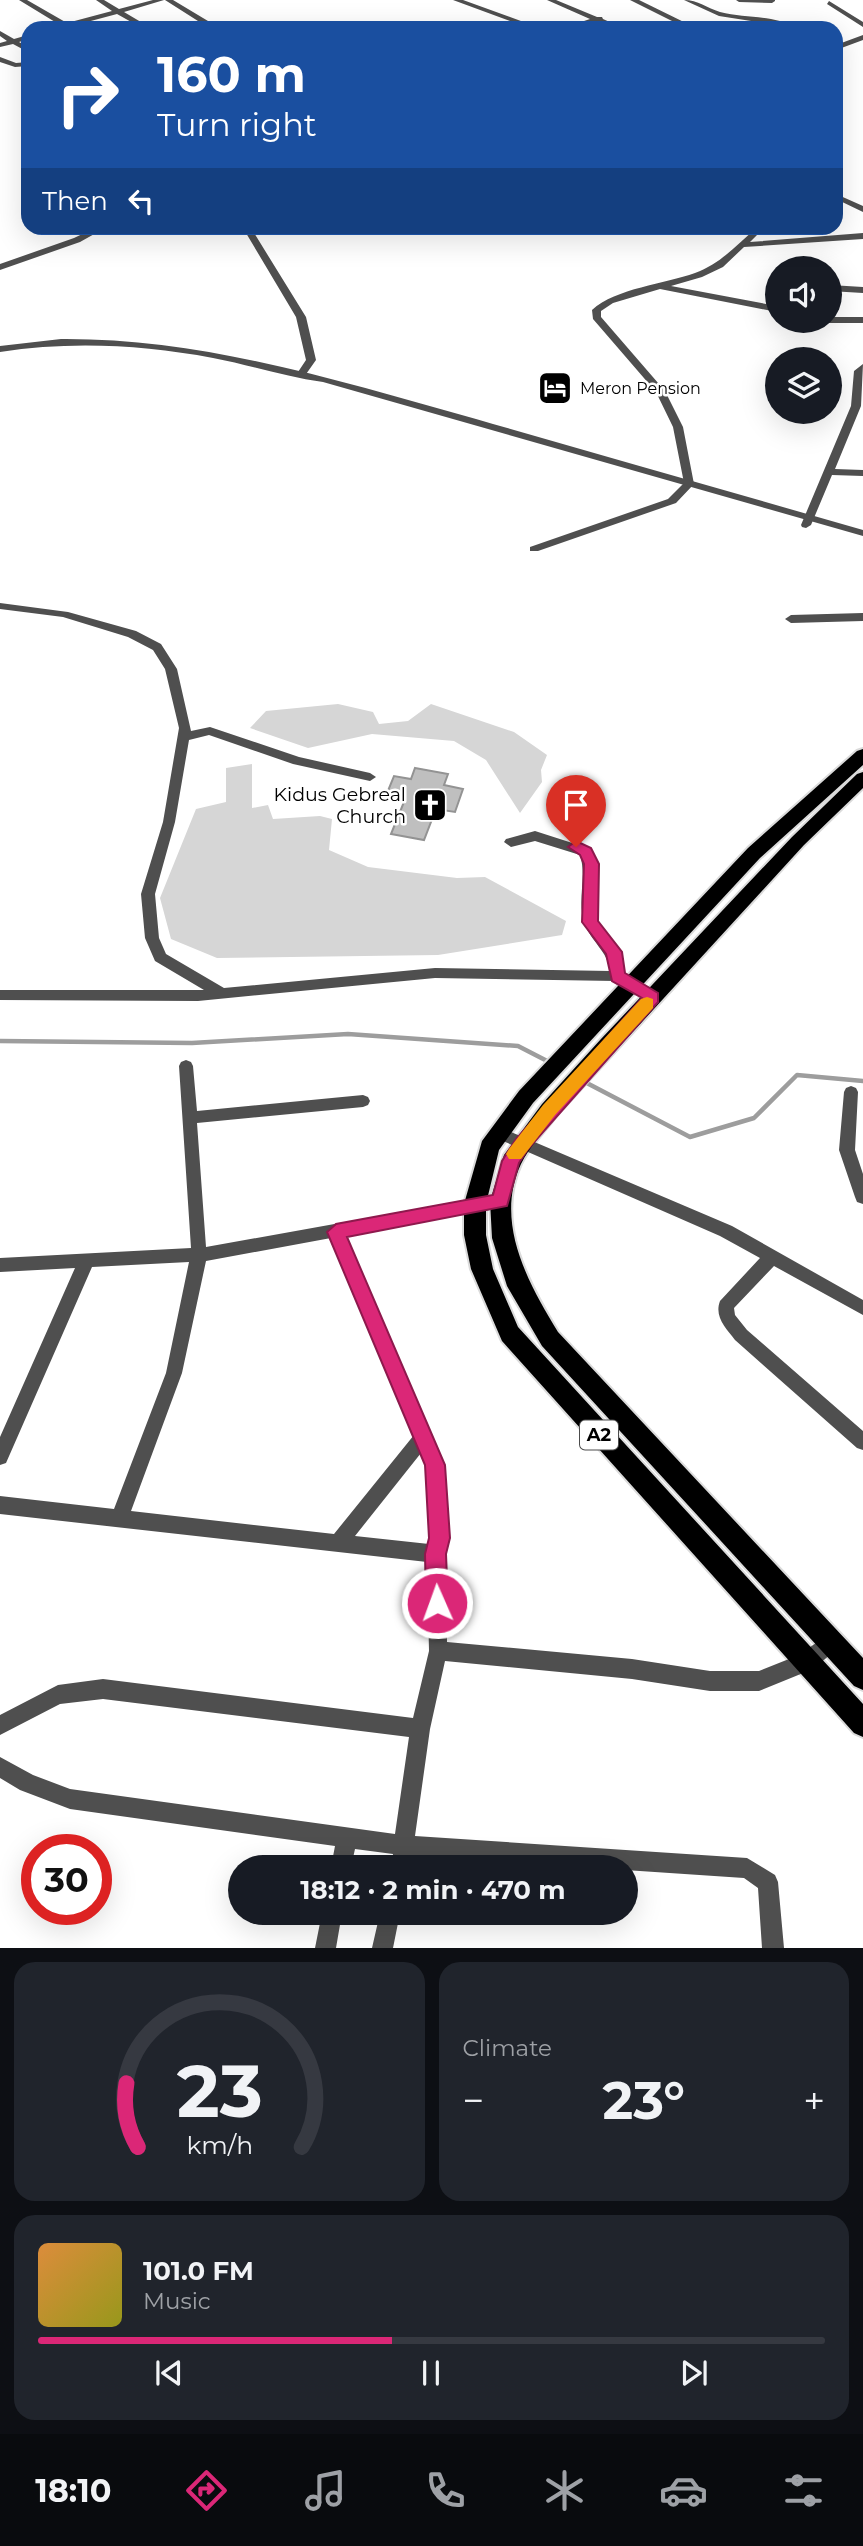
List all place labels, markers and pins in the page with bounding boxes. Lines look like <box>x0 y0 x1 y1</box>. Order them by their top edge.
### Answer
hotel icon: Meron Pension <box>536 369 574 407</box>
place label: Meron Pension <box>580 379 701 398</box>
pin <box>546 775 606 847</box>
place label: Kidus Gebreal Church <box>274 783 406 828</box>
church icon: Kidus Gebreal Church <box>411 786 449 824</box>

